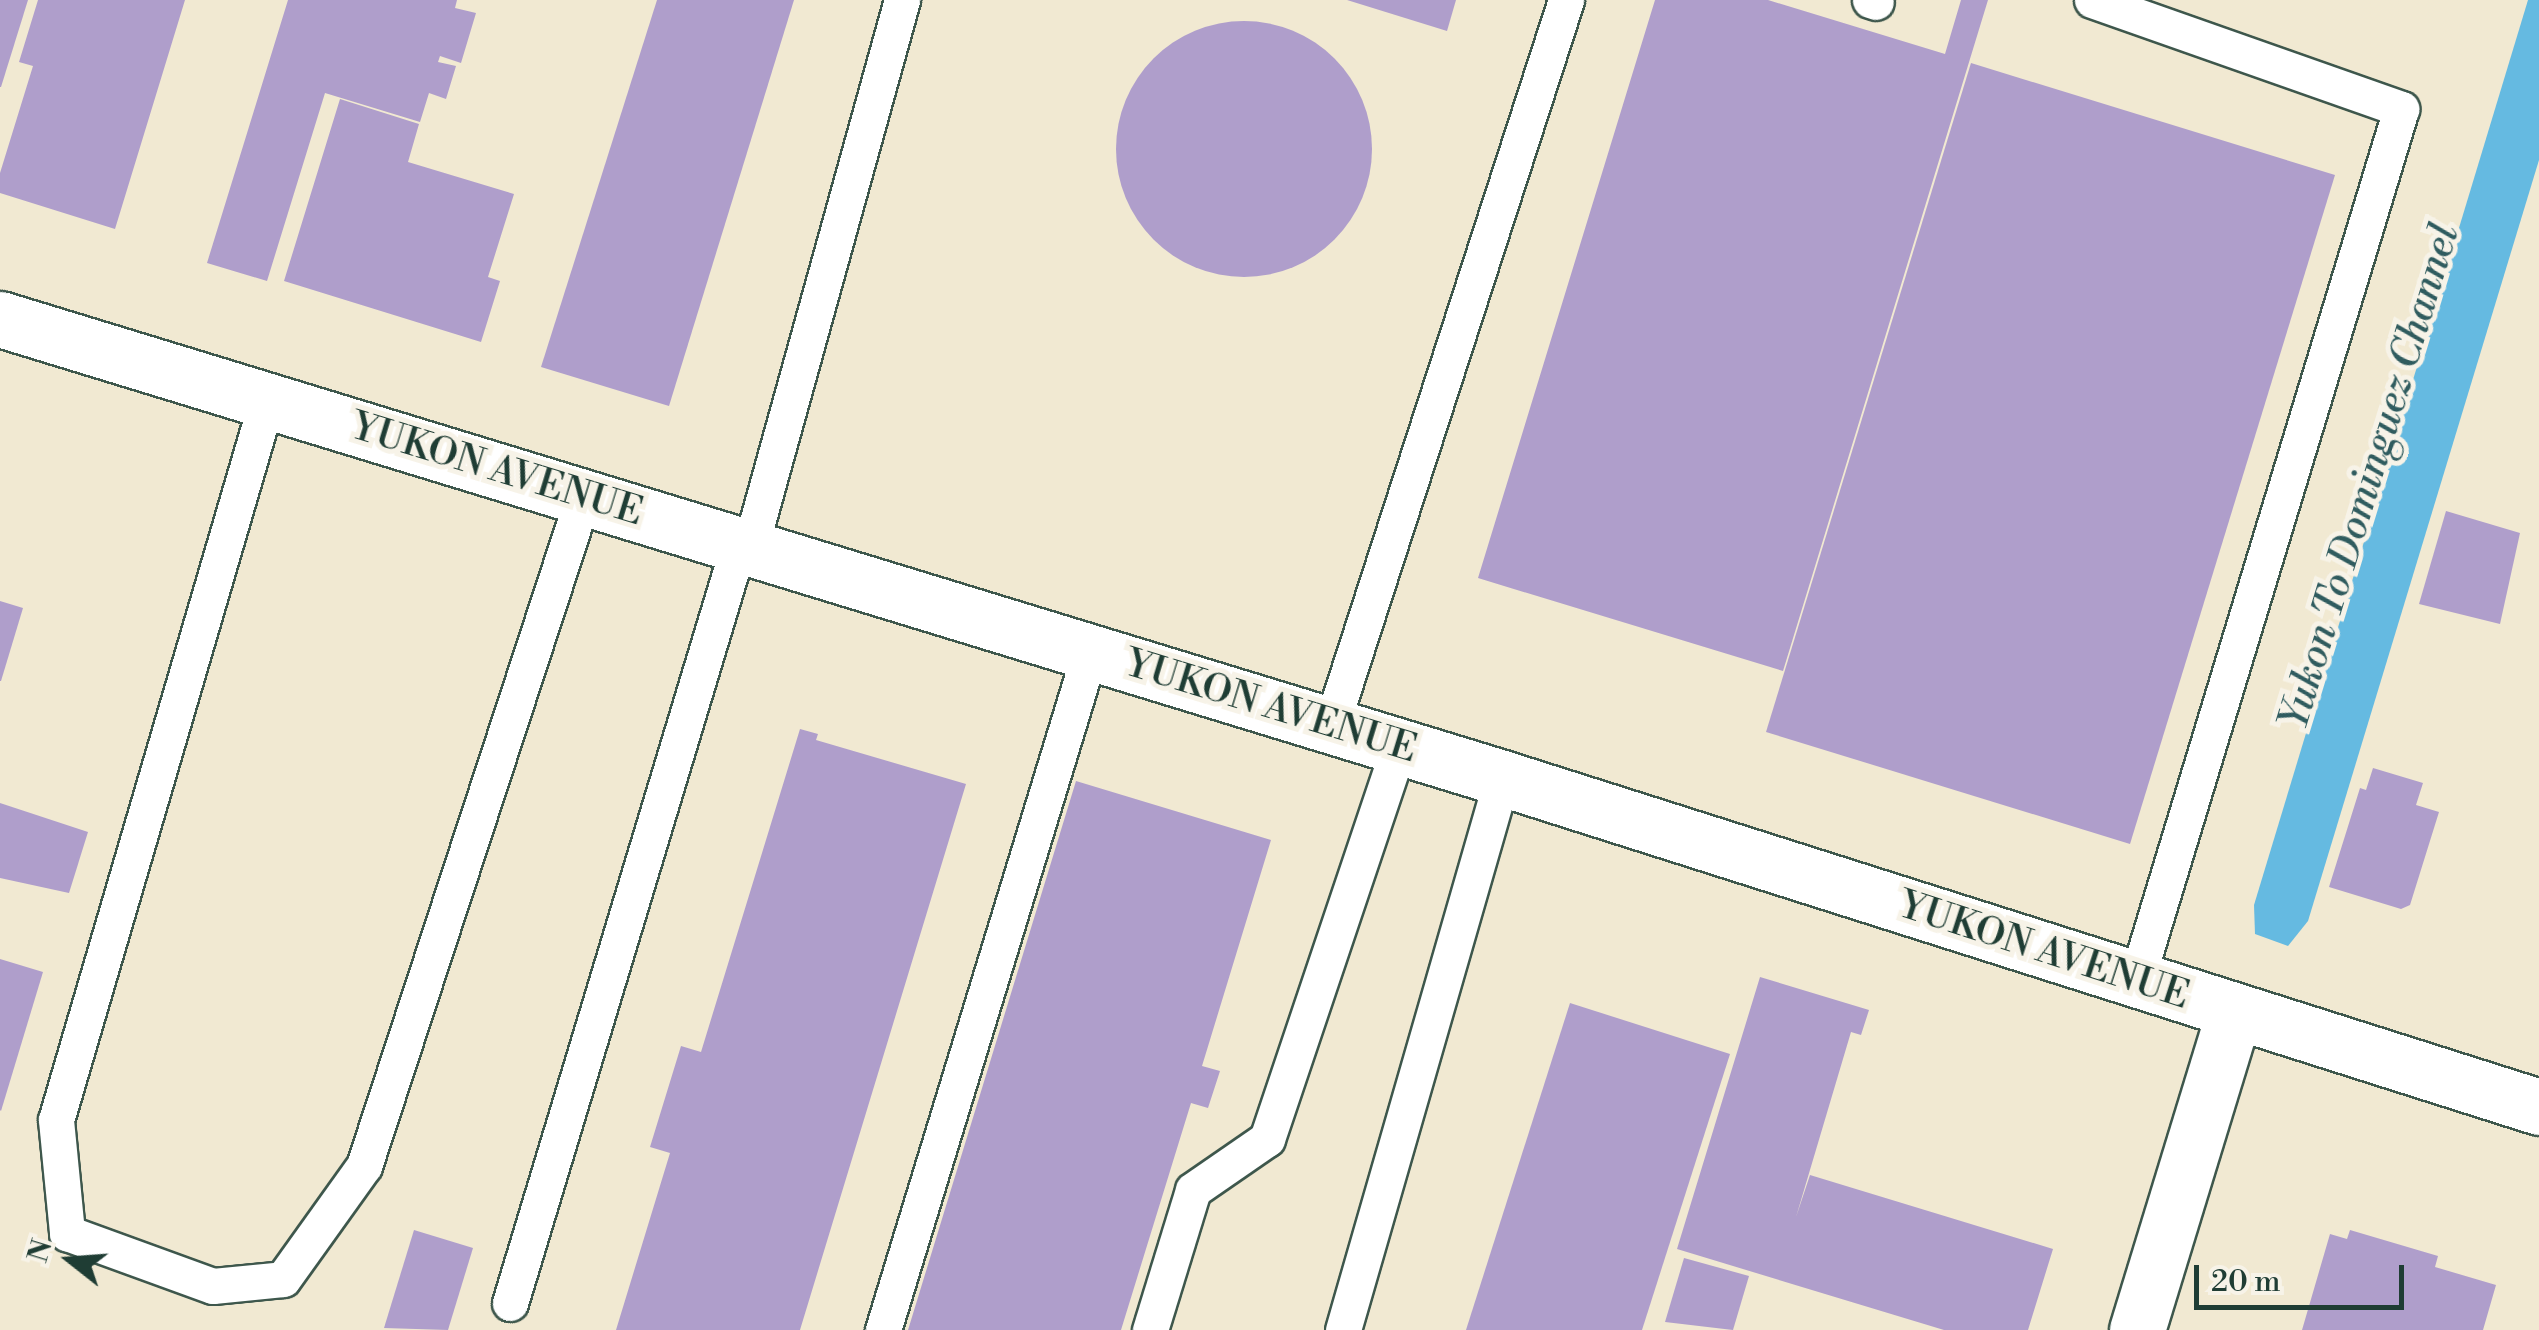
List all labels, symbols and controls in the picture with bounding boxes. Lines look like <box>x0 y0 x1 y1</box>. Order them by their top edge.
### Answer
water label: Yukon To Dominguez Channel <box>2270 219 2470 735</box>
street label: YUKON AVENUE <box>346 404 648 536</box>
street label: YUKON AVENUE <box>1120 641 1422 773</box>
street label: YUKON AVENUE <box>1893 883 2195 1019</box>
north arrow <box>20 1210 120 1310</box>
text: N <box>21 1235 61 1267</box>
scale bar <box>2199 1245 2409 1307</box>
text: 20 m <box>2211 1263 2280 1301</box>

